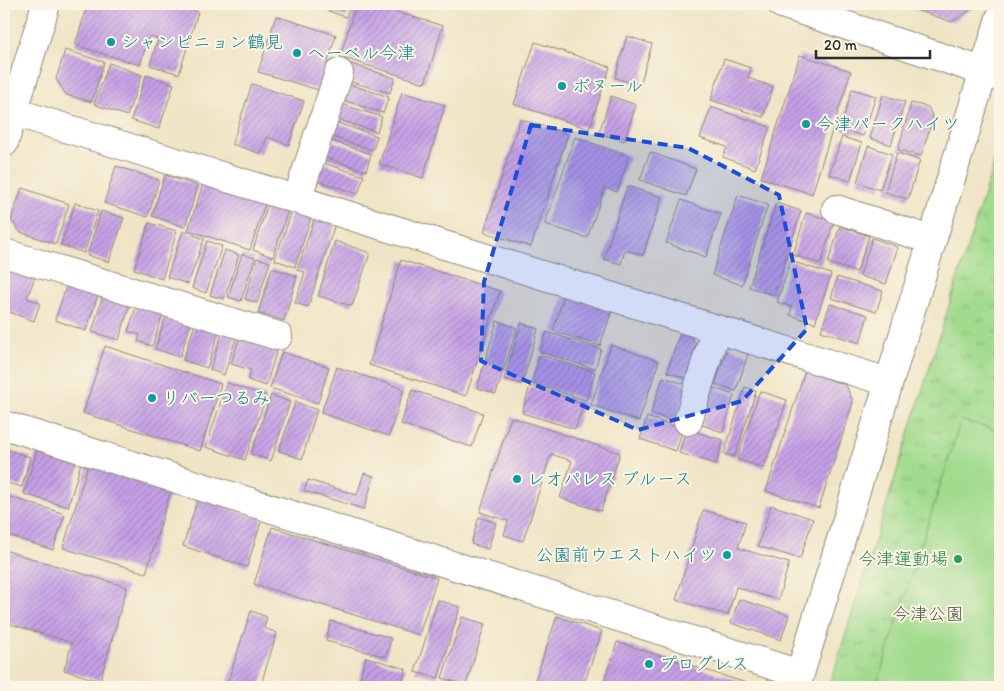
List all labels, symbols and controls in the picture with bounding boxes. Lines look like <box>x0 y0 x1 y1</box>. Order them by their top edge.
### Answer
scale bar <box>816 28 930 60</box>
place label: シャンピニョン鶴見 <box>121 31 283 53</box>
marker: シャンピニョン鶴見 <box>105 36 117 48</box>
text: 20 m <box>824 36 858 54</box>
place label: ヘーベル今津 <box>307 42 415 64</box>
marker: ヘーベル今津 <box>291 47 303 59</box>
place label: ボヌール <box>572 75 643 97</box>
marker: ボヌール <box>556 80 568 92</box>
place label: 今津パークハイツ <box>816 113 960 135</box>
marker: 今津パークハイツ <box>800 118 812 130</box>
place label: リバーつるみ <box>162 387 270 409</box>
marker: リバーつるみ <box>146 392 158 404</box>
place label: レオパレス ブルース <box>527 468 692 490</box>
marker: レオパレス ブルース <box>511 473 523 485</box>
place label: 公園前ウエストハイツ <box>536 544 717 566</box>
place label: 今津運動場 <box>858 548 948 570</box>
marker: 公園前ウエストハイツ <box>721 549 733 561</box>
marker: 今津運動場 <box>952 553 964 565</box>
park label: 今津公園 <box>892 603 964 625</box>
place label: プログレス <box>659 653 749 675</box>
marker: プログレス <box>643 658 655 670</box>

